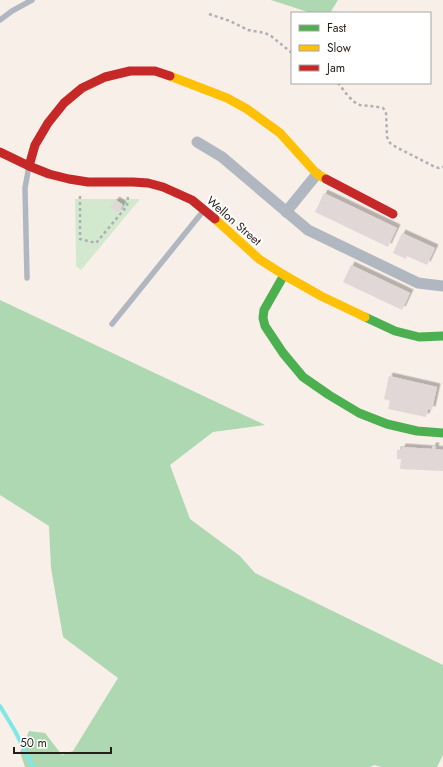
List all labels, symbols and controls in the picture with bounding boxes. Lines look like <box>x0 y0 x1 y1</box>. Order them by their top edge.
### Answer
legend <box>291 12 431 84</box>
text: Fast <box>327 19 346 37</box>
text: Slow <box>327 39 352 57</box>
text: Jam <box>325 59 345 77</box>
street label: Wellon Street <box>203 192 266 250</box>
scale bar <box>14 729 111 755</box>
text: 50 m <box>20 734 47 752</box>

